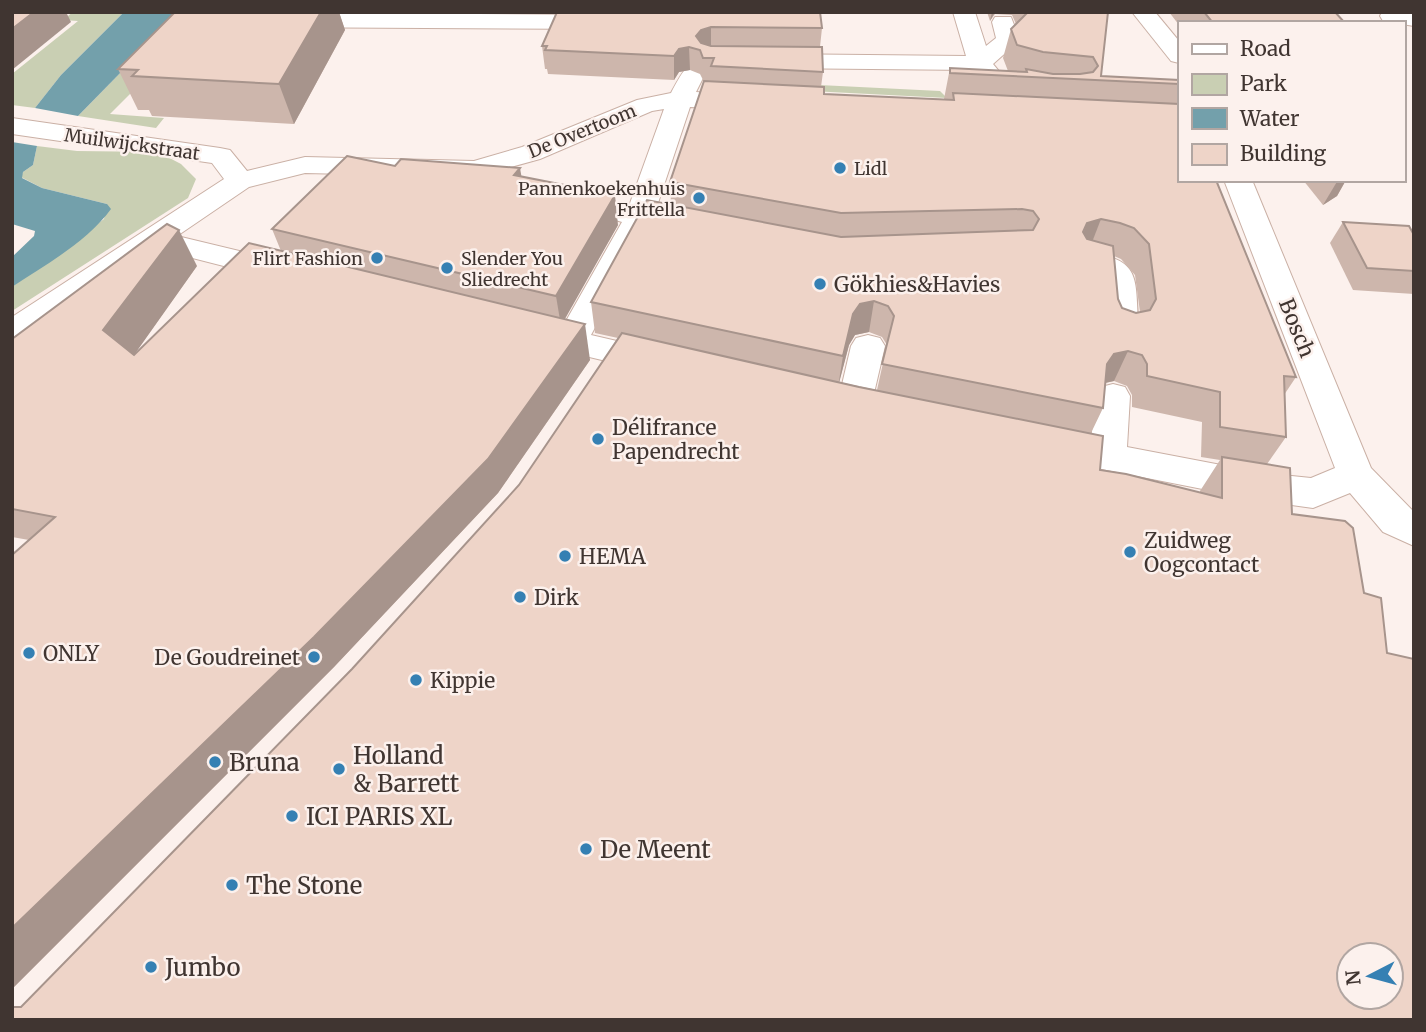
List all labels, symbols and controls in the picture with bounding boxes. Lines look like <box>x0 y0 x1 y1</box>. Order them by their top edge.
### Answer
legend <box>1178 21 1405 182</box>
text: Road <box>1240 35 1291 62</box>
text: Park <box>1240 70 1287 97</box>
street label: De Overtoom <box>525 99 640 163</box>
text: Water <box>1239 105 1299 132</box>
street label: Muilwijckstraat <box>63 123 201 165</box>
text: Building <box>1240 140 1327 167</box>
place label: Lidl <box>854 157 888 180</box>
marker: Lidl <box>832 160 848 176</box>
place label: Pannenkoekenhuis Frittella <box>518 177 685 221</box>
marker: Pannenkoekenhuis Frittella <box>691 190 707 206</box>
place label: Flirt Fashion <box>253 247 363 270</box>
place label: Slender You Sliedrecht <box>461 247 563 291</box>
marker: Flirt Fashion <box>369 250 385 266</box>
marker: Slender You Sliedrecht <box>439 260 455 276</box>
place label: Gökhies&Havies <box>834 271 1000 298</box>
marker: Gökhies&Havies <box>812 276 828 292</box>
street label: Bosch <box>1273 294 1321 362</box>
place label: Délifrance Papendrecht <box>612 414 740 465</box>
marker: Délifrance Papendrecht <box>590 431 606 447</box>
place label: Zuidweg Oogcontact <box>1144 527 1259 578</box>
place label: HEMA <box>579 543 646 570</box>
marker: Zuidweg Oogcontact <box>1122 544 1138 560</box>
marker: HEMA <box>557 548 573 564</box>
place label: Dirk <box>534 584 580 611</box>
marker: Dirk <box>512 589 528 605</box>
place label: ONLY <box>43 640 99 667</box>
place label: De Goudreinet <box>154 644 300 671</box>
marker: ONLY <box>21 645 37 661</box>
marker: De Goudreinet <box>306 649 322 665</box>
place label: Kippie <box>430 667 495 694</box>
marker: Kippie <box>408 672 424 688</box>
place label: Holland & Barrett <box>353 740 460 799</box>
place label: Bruna <box>229 747 300 778</box>
marker: Bruna <box>207 754 223 770</box>
marker: Holland & Barrett <box>331 761 347 777</box>
place label: ICI PARIS XL <box>306 801 453 832</box>
marker: ICI PARIS XL <box>284 808 300 824</box>
place label: De Meent <box>600 834 711 865</box>
marker: De Meent <box>578 841 594 857</box>
place label: The Stone <box>246 870 362 901</box>
marker: The Stone <box>224 877 240 893</box>
north arrow <box>1335 941 1405 1011</box>
place label: Jumbo <box>164 952 241 983</box>
marker: Jumbo <box>143 959 159 975</box>
text: N <box>1340 969 1366 986</box>

